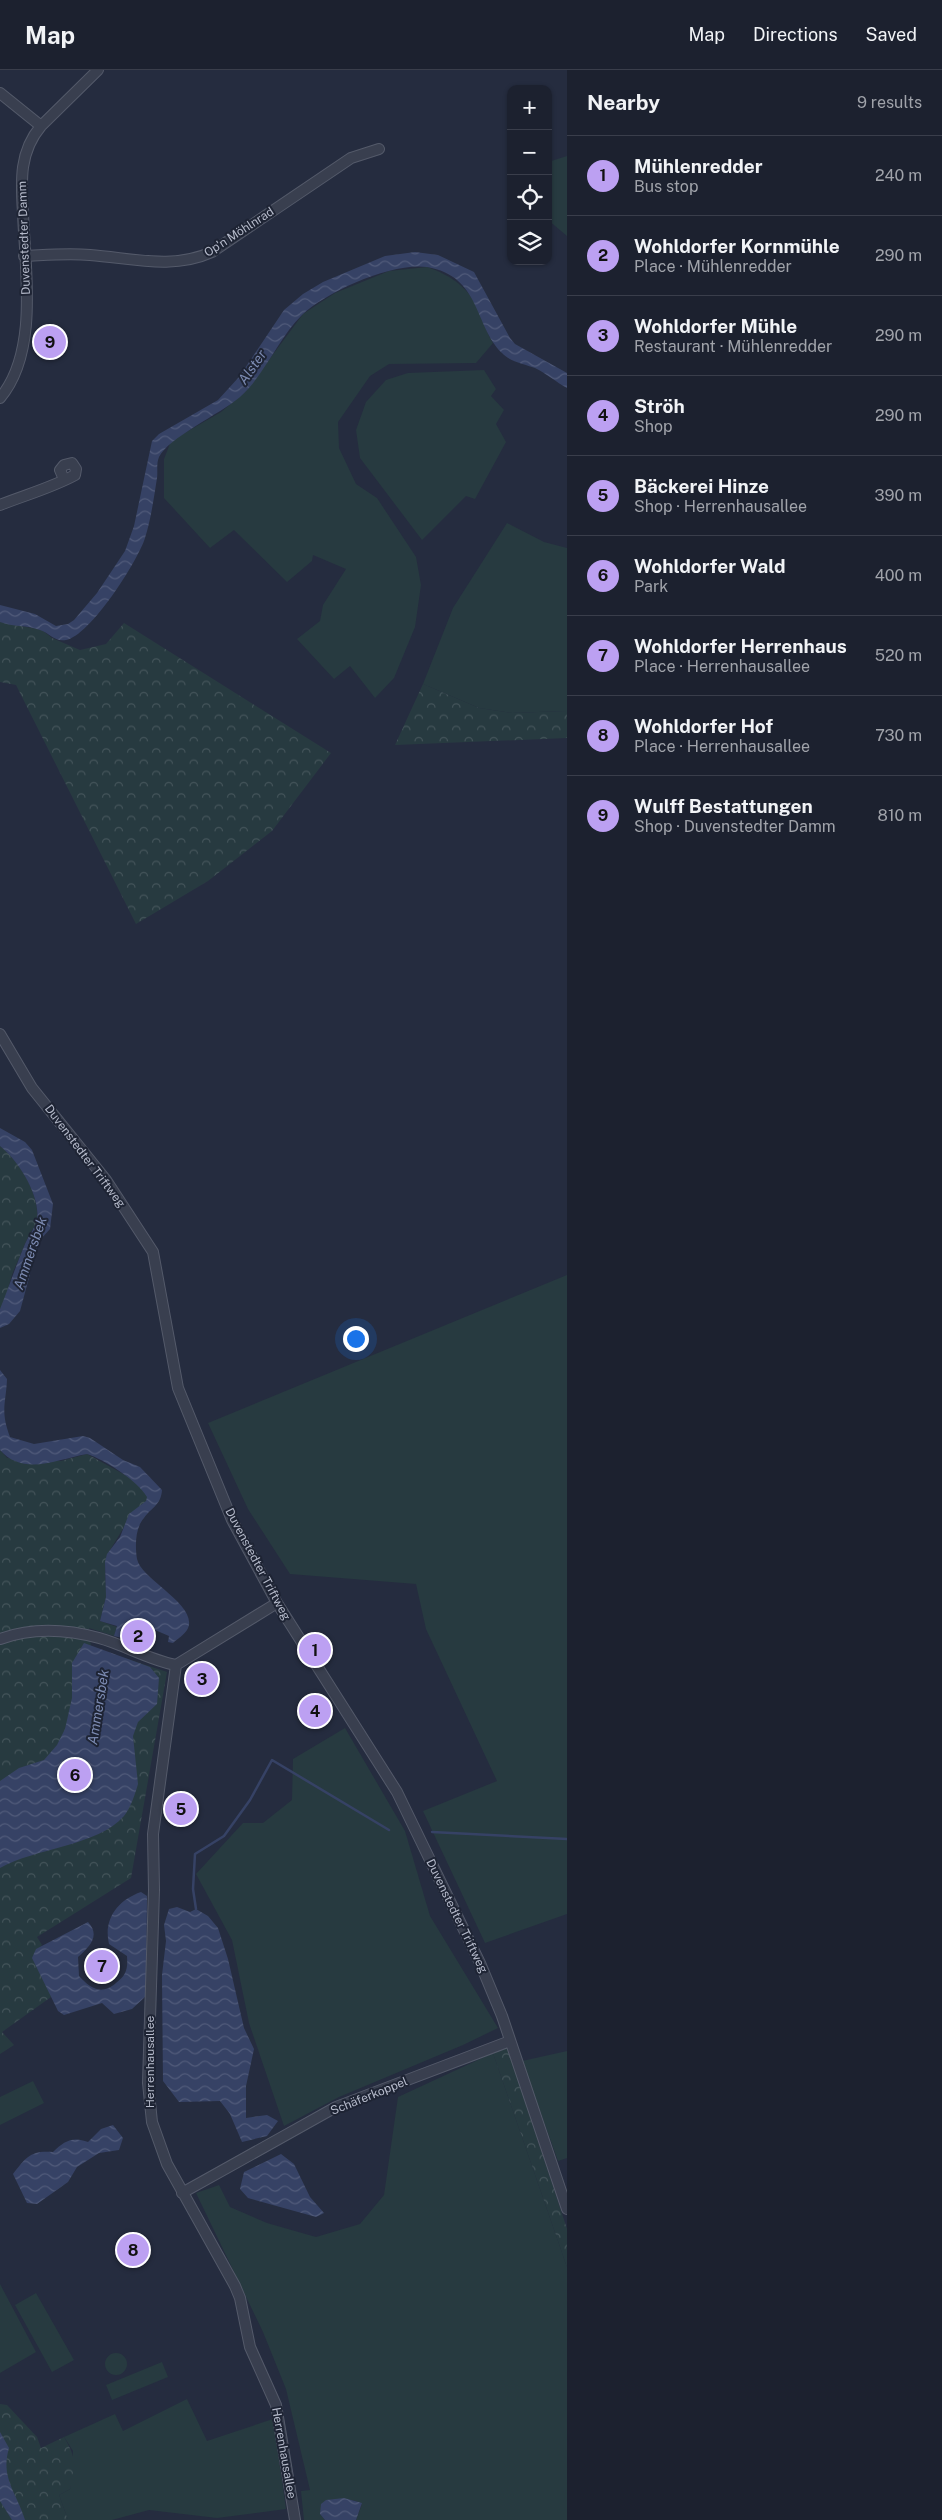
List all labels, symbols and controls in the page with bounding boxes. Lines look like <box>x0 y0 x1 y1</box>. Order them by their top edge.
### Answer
text: Map <box>25 21 75 49</box>
text: Map <box>688 24 725 45</box>
text: Directions <box>753 24 838 45</box>
text: Saved <box>866 24 917 45</box>
map controls <box>507 85 552 265</box>
button: + <box>507 85 552 130</box>
text: Nearby <box>587 90 660 115</box>
text: 9 results <box>857 93 922 112</box>
button: − <box>507 130 552 175</box>
text: Mühlenredder <box>634 155 763 177</box>
text: 1 <box>600 166 606 185</box>
text: 240 m <box>875 166 922 185</box>
button: locate <box>507 175 552 220</box>
text: Bus stop <box>634 177 698 196</box>
street label: Duvenstedter Damm <box>15 181 33 295</box>
street label: Op'n Möhlnrad <box>201 204 277 260</box>
button: layers <box>507 220 552 265</box>
text: Wohldorfer Kornmühle <box>634 235 840 257</box>
text: 2 <box>598 246 608 265</box>
text: 290 m <box>875 246 922 265</box>
text: Place · Mühlenredder <box>634 257 792 276</box>
text: Wohldorfer Mühle <box>634 315 797 337</box>
pin: 9 <box>34 323 66 361</box>
text: 3 <box>598 326 608 345</box>
text: 290 m <box>875 326 922 345</box>
text: Restaurant · Mühlenredder <box>634 337 832 356</box>
water label: Alster <box>235 346 270 387</box>
text: Ströh <box>634 395 685 417</box>
text: 4 <box>598 406 608 425</box>
text: 290 m <box>875 406 922 425</box>
text: Shop <box>634 417 673 436</box>
text: Bäckerei Hinze <box>634 475 769 497</box>
text: 5 <box>598 486 608 505</box>
text: 390 m <box>875 486 922 505</box>
text: Shop · Herrenhausallee <box>634 497 807 516</box>
text: Wohldorfer Wald <box>634 555 786 577</box>
text: 6 <box>598 566 608 585</box>
text: 400 m <box>875 566 922 585</box>
text: Park <box>634 577 668 596</box>
text: Wohldorfer Herrenhaus <box>634 635 847 657</box>
text: 7 <box>598 646 608 665</box>
text: 520 m <box>875 646 922 665</box>
text: Place · Herrenhausallee <box>634 657 810 676</box>
text: Wohldorfer Hof <box>634 715 773 737</box>
text: 8 <box>598 726 608 745</box>
text: 730 m <box>875 726 922 745</box>
text: Place · Herrenhausallee <box>634 737 810 756</box>
text: Wulff Bestattungen <box>634 795 813 817</box>
text: 9 <box>598 806 608 825</box>
text: 810 m <box>878 806 922 825</box>
text: Shop · Duvenstedter Damm <box>634 817 836 836</box>
street label: Duvenstedter Triftweg <box>42 1102 128 1210</box>
water label: Ammersbek <box>10 1214 50 1291</box>
your location <box>343 1326 369 1352</box>
street label: Duvenstedter Triftweg <box>222 1505 294 1623</box>
pin: 2 <box>122 1617 154 1655</box>
pin: 1 <box>299 1631 331 1669</box>
pin: 3 <box>186 1660 218 1698</box>
water label: Ammersbek <box>84 1668 112 1746</box>
pin: 4 <box>299 1692 331 1730</box>
pin: 6 <box>59 1756 91 1794</box>
pin: 5 <box>165 1790 197 1828</box>
street label: Duvenstedter Triftweg <box>423 1857 491 1975</box>
pin: 7 <box>86 1947 118 1985</box>
street label: Herrenhausallee <box>143 2016 157 2108</box>
street label: Schäferkoppel <box>328 2074 410 2118</box>
pin: 8 <box>117 2231 149 2269</box>
street label: Herrenhausallee <box>269 2406 299 2500</box>

